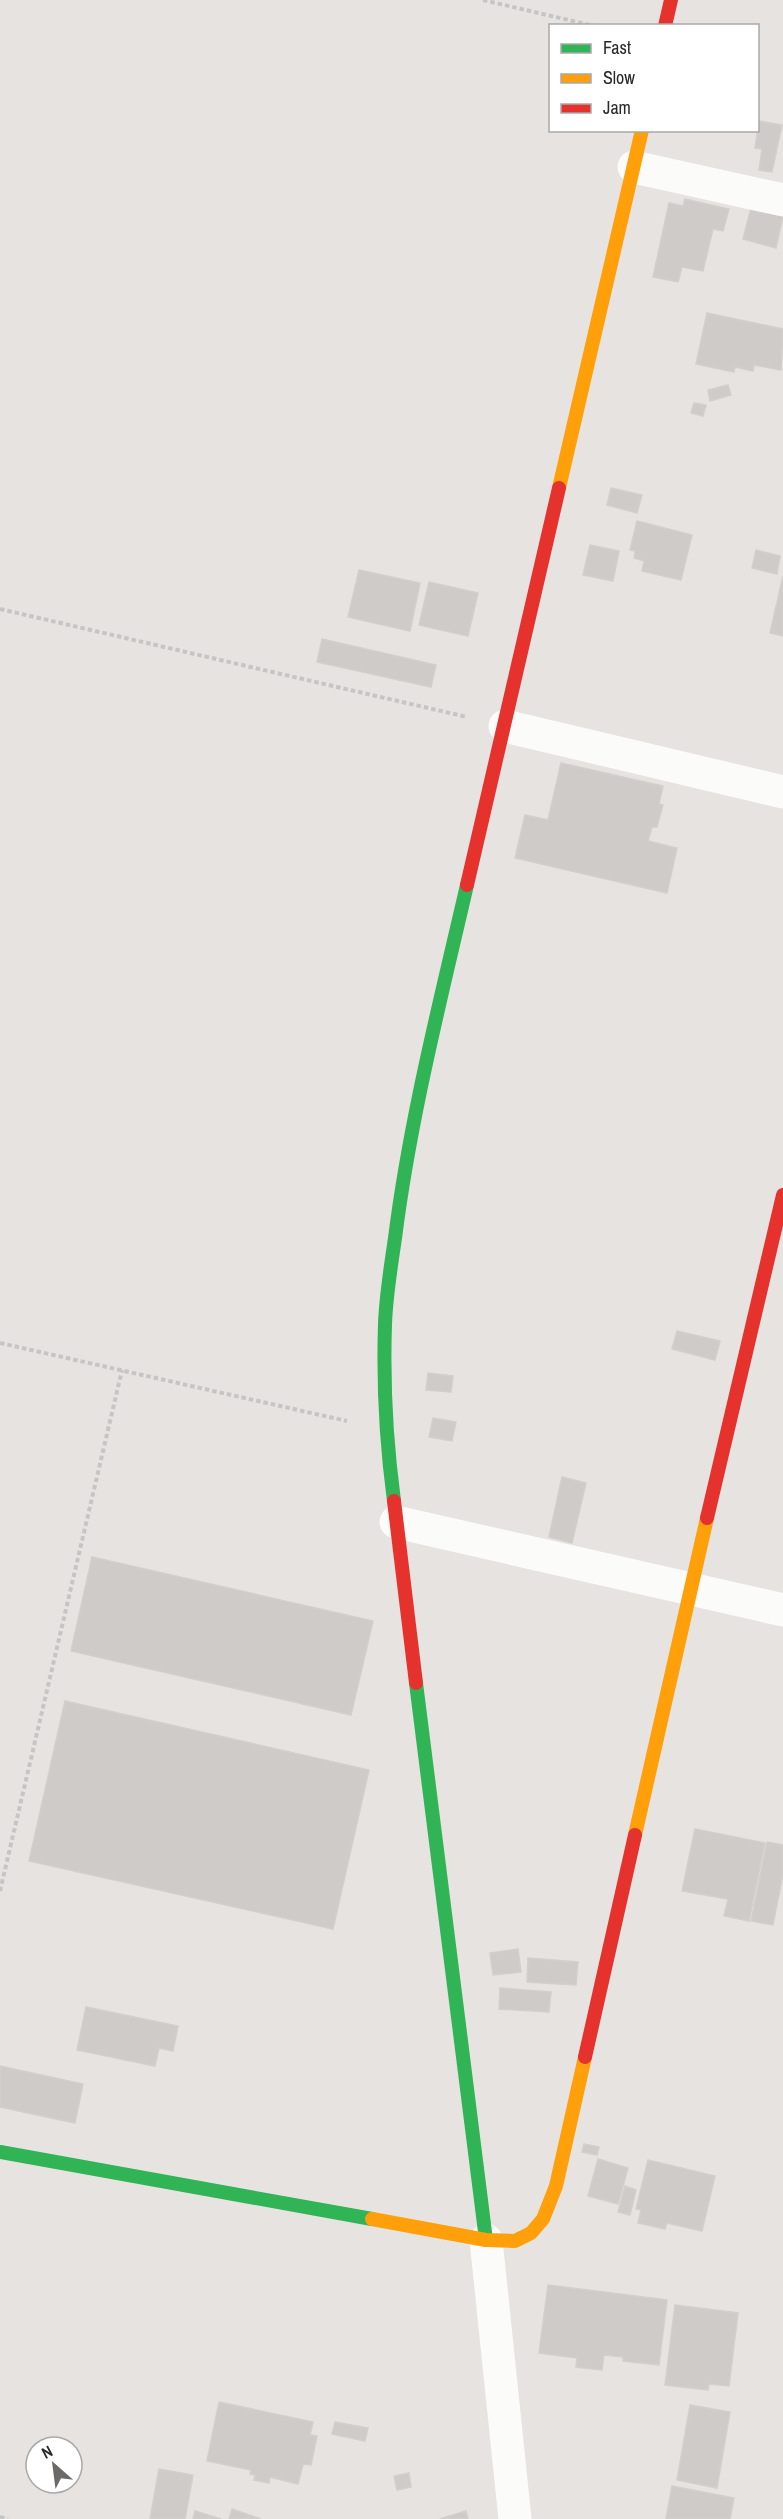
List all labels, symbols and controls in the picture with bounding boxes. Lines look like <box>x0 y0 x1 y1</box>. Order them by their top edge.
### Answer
legend <box>549 24 759 132</box>
text: Fast <box>603 35 631 60</box>
text: Slow <box>603 65 635 90</box>
text: Jam <box>603 95 631 120</box>
north arrow <box>24 2435 84 2495</box>
text: N <box>38 2440 56 2464</box>

